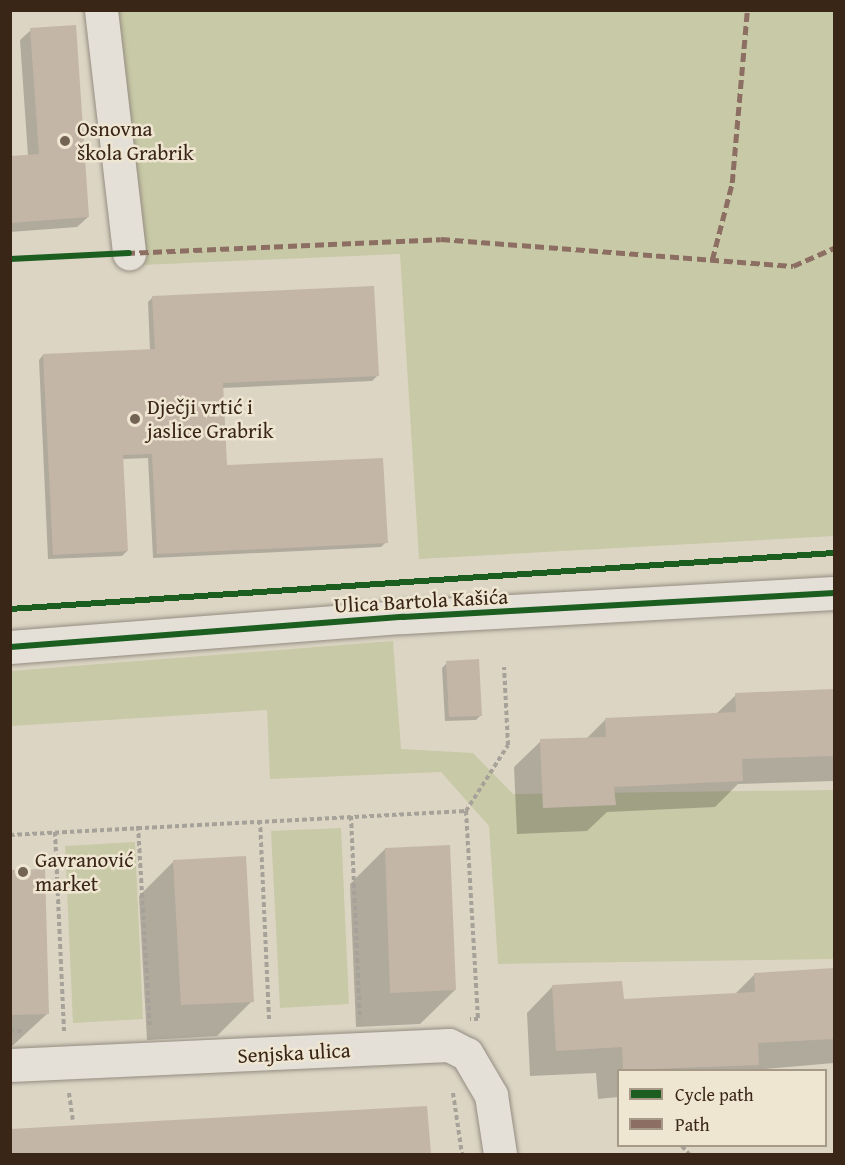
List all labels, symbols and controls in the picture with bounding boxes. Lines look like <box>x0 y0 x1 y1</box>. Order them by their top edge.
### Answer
place label: Osnovna škola Grabrik <box>77 116 194 166</box>
marker: Osnovna škola Grabrik <box>58 134 72 148</box>
place label: Dječji vrtić i jaslice Grabrik <box>147 394 273 444</box>
marker: Dječji vrtić i jaslice Grabrik <box>128 412 142 426</box>
street label: Ulica Bartola Kašića <box>333 584 509 618</box>
place label: Gavranović market <box>35 847 134 897</box>
marker: Gavranović market <box>16 865 30 879</box>
street label: Senjska ulica <box>237 1037 351 1069</box>
legend <box>617 1069 827 1147</box>
text: Cycle path <box>675 1081 754 1108</box>
text: Path <box>675 1111 710 1138</box>

